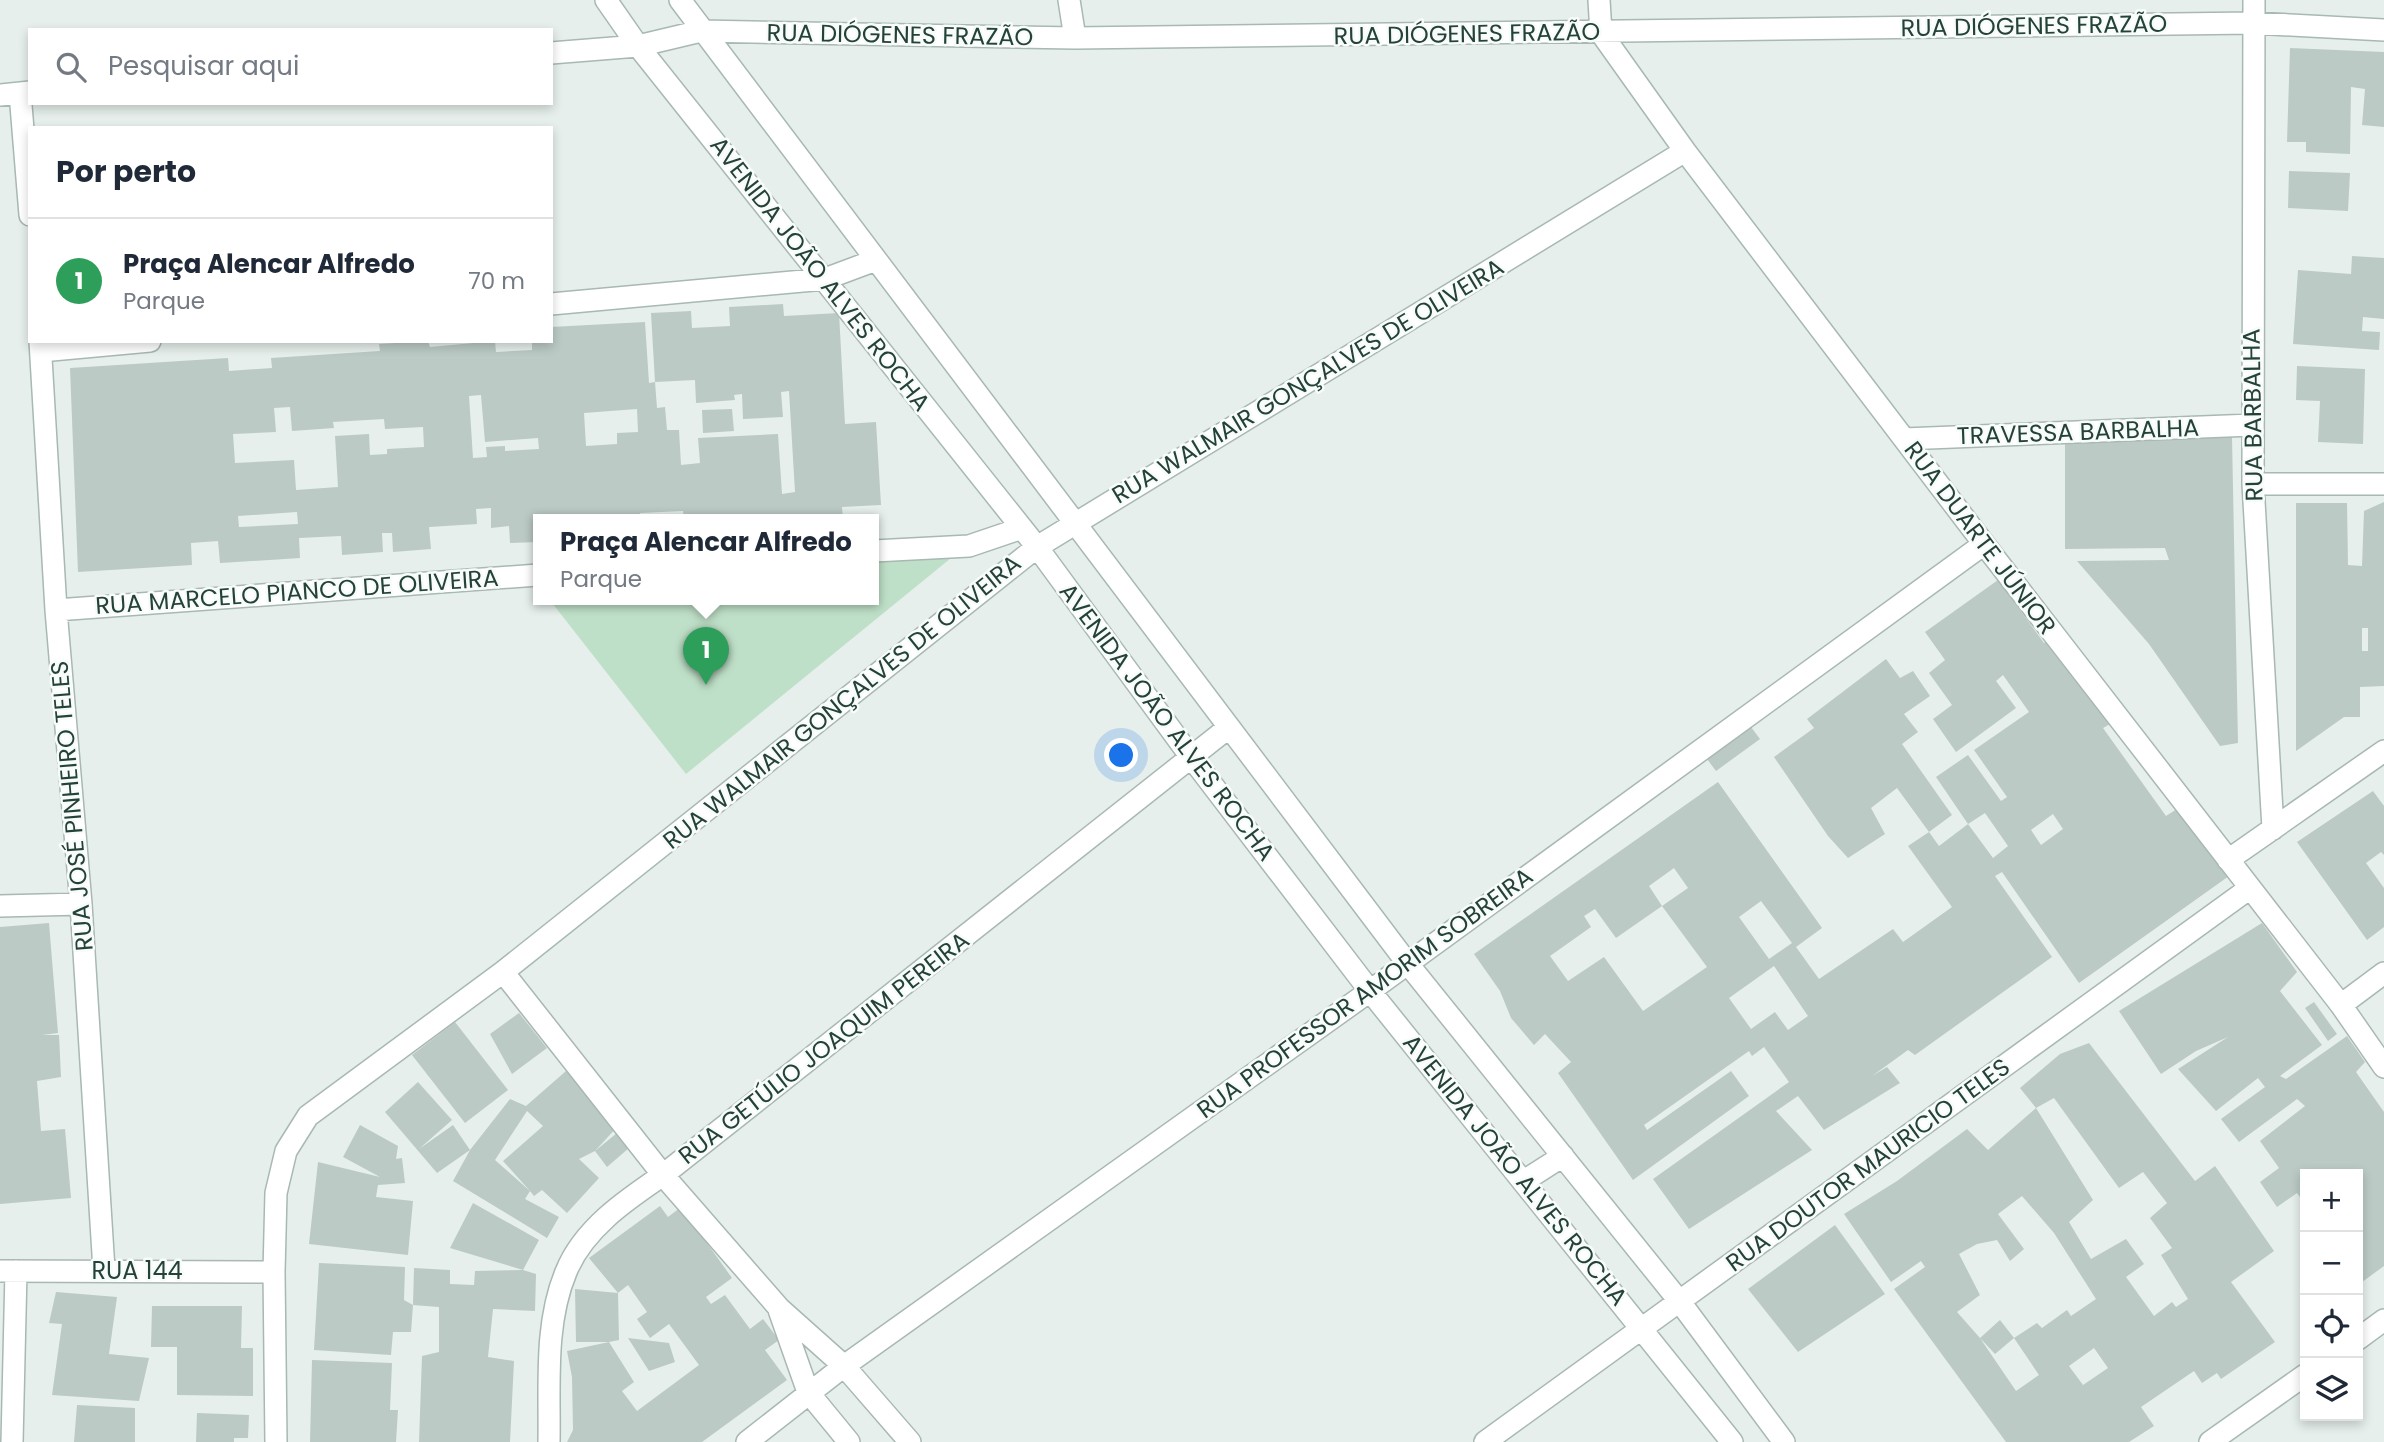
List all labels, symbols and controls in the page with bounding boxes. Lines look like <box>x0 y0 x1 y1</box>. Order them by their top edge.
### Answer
street label: RUA DIÓGENES FRAZÃO <box>1900 7 2168 44</box>
street label: RUA DIÓGENES FRAZÃO <box>1333 15 1601 52</box>
street label: RUA DIÓGENES FRAZÃO <box>766 16 1034 53</box>
search box <box>28 28 553 105</box>
icon: search <box>52 48 90 86</box>
text: Pesquisar aqui <box>108 48 299 84</box>
street label: AVENIDA JOÃO ALVES ROCHA <box>703 129 938 418</box>
text: Por perto <box>56 150 196 193</box>
text: Praça Alencar Alfredo <box>123 246 415 282</box>
street label: RUA WALMAIR GONÇALVES DE OLIVEIRA <box>1106 250 1510 511</box>
text: 1 <box>75 265 83 297</box>
text: 70 m <box>468 265 525 297</box>
text: Parque <box>123 285 205 317</box>
street label: RUA BARBALHA <box>2234 328 2271 502</box>
street label: TRAVESSA BARBALHA <box>1956 411 2200 452</box>
street label: RUA DUARTE JÚNIOR <box>1897 434 2064 641</box>
popup <box>533 514 879 605</box>
text: Praça Alencar Alfredo <box>560 524 852 560</box>
street label: RUA WALMAIR GONÇALVES DE OLIVEIRA <box>656 547 1028 857</box>
street label: RUA MARCELO PIANCO DE OLIVEIRA <box>94 561 500 622</box>
text: Parque <box>560 563 642 595</box>
street label: AVENIDA JOÃO ALVES ROCHA <box>1052 576 1283 868</box>
pin: 1 <box>683 627 729 685</box>
street label: RUA JOSÉ PINHEIRO TELES <box>42 660 101 953</box>
your location <box>1104 738 1138 772</box>
street label: RUA PROFESSOR AMORIM SOBREIRA <box>1190 859 1539 1126</box>
street label: RUA GETÚLIO JOAQUIM PEREIRA <box>671 924 976 1172</box>
street label: AVENIDA JOÃO ALVES ROCHA <box>1395 1027 1635 1312</box>
street label: RUA DOUTOR MAURICIO TELES <box>1719 1050 2016 1279</box>
map controls <box>2300 1169 2363 1421</box>
button: + <box>2300 1169 2363 1232</box>
button: − <box>2300 1232 2363 1295</box>
street label: RUA 144 <box>91 1254 183 1287</box>
button: locate <box>2300 1295 2363 1358</box>
button: layers <box>2300 1358 2363 1421</box>

